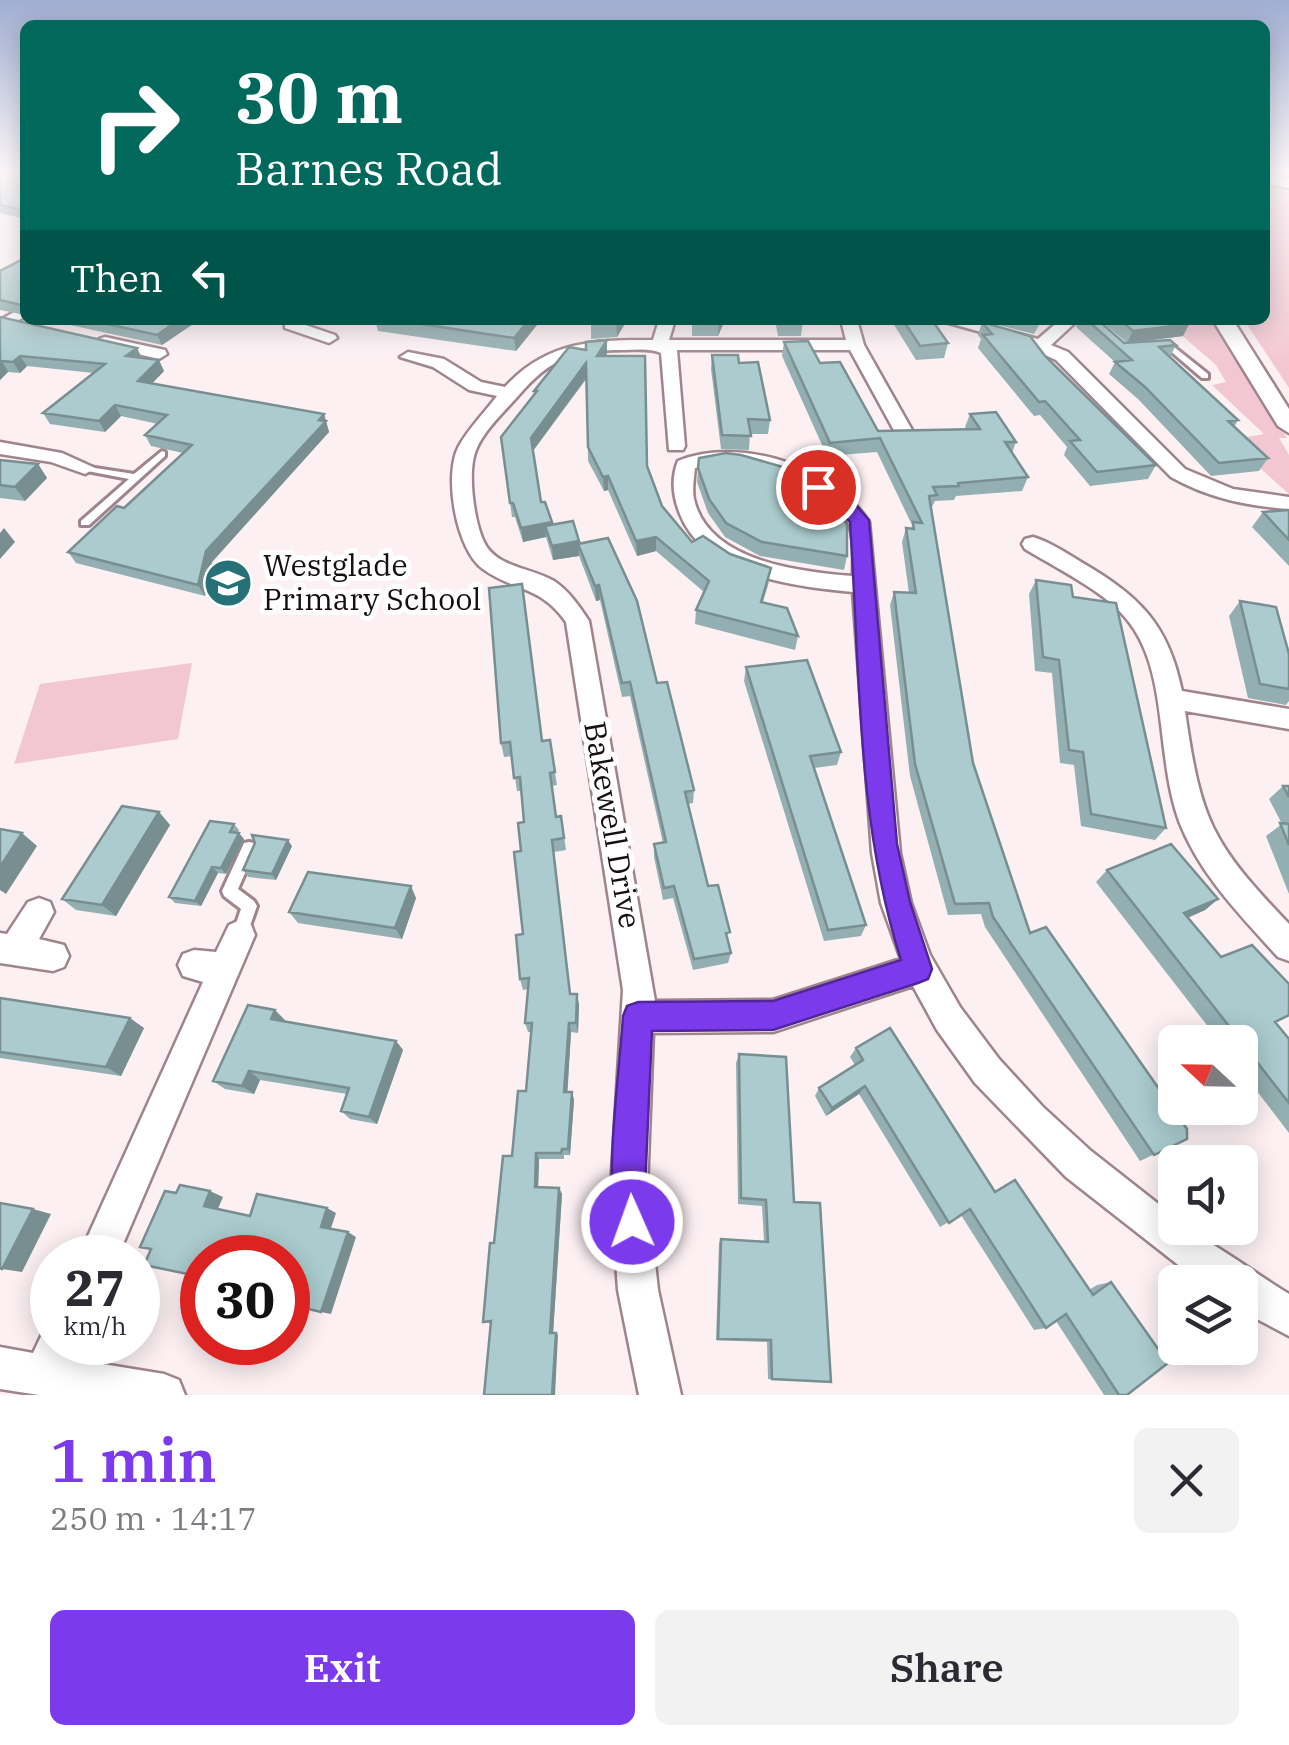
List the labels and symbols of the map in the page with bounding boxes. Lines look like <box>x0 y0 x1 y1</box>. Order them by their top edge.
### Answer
pin <box>776 445 861 530</box>
place label: Westglade Primary School <box>263 545 481 618</box>
school or university icon: Westglade Primary School <box>202 557 254 609</box>
street label: Bakewell Drive <box>576 718 651 931</box>
north arrow <box>1158 1025 1258 1125</box>
position arrow <box>580 1170 684 1274</box>
speed limit sign: 30 <box>180 1235 310 1365</box>

